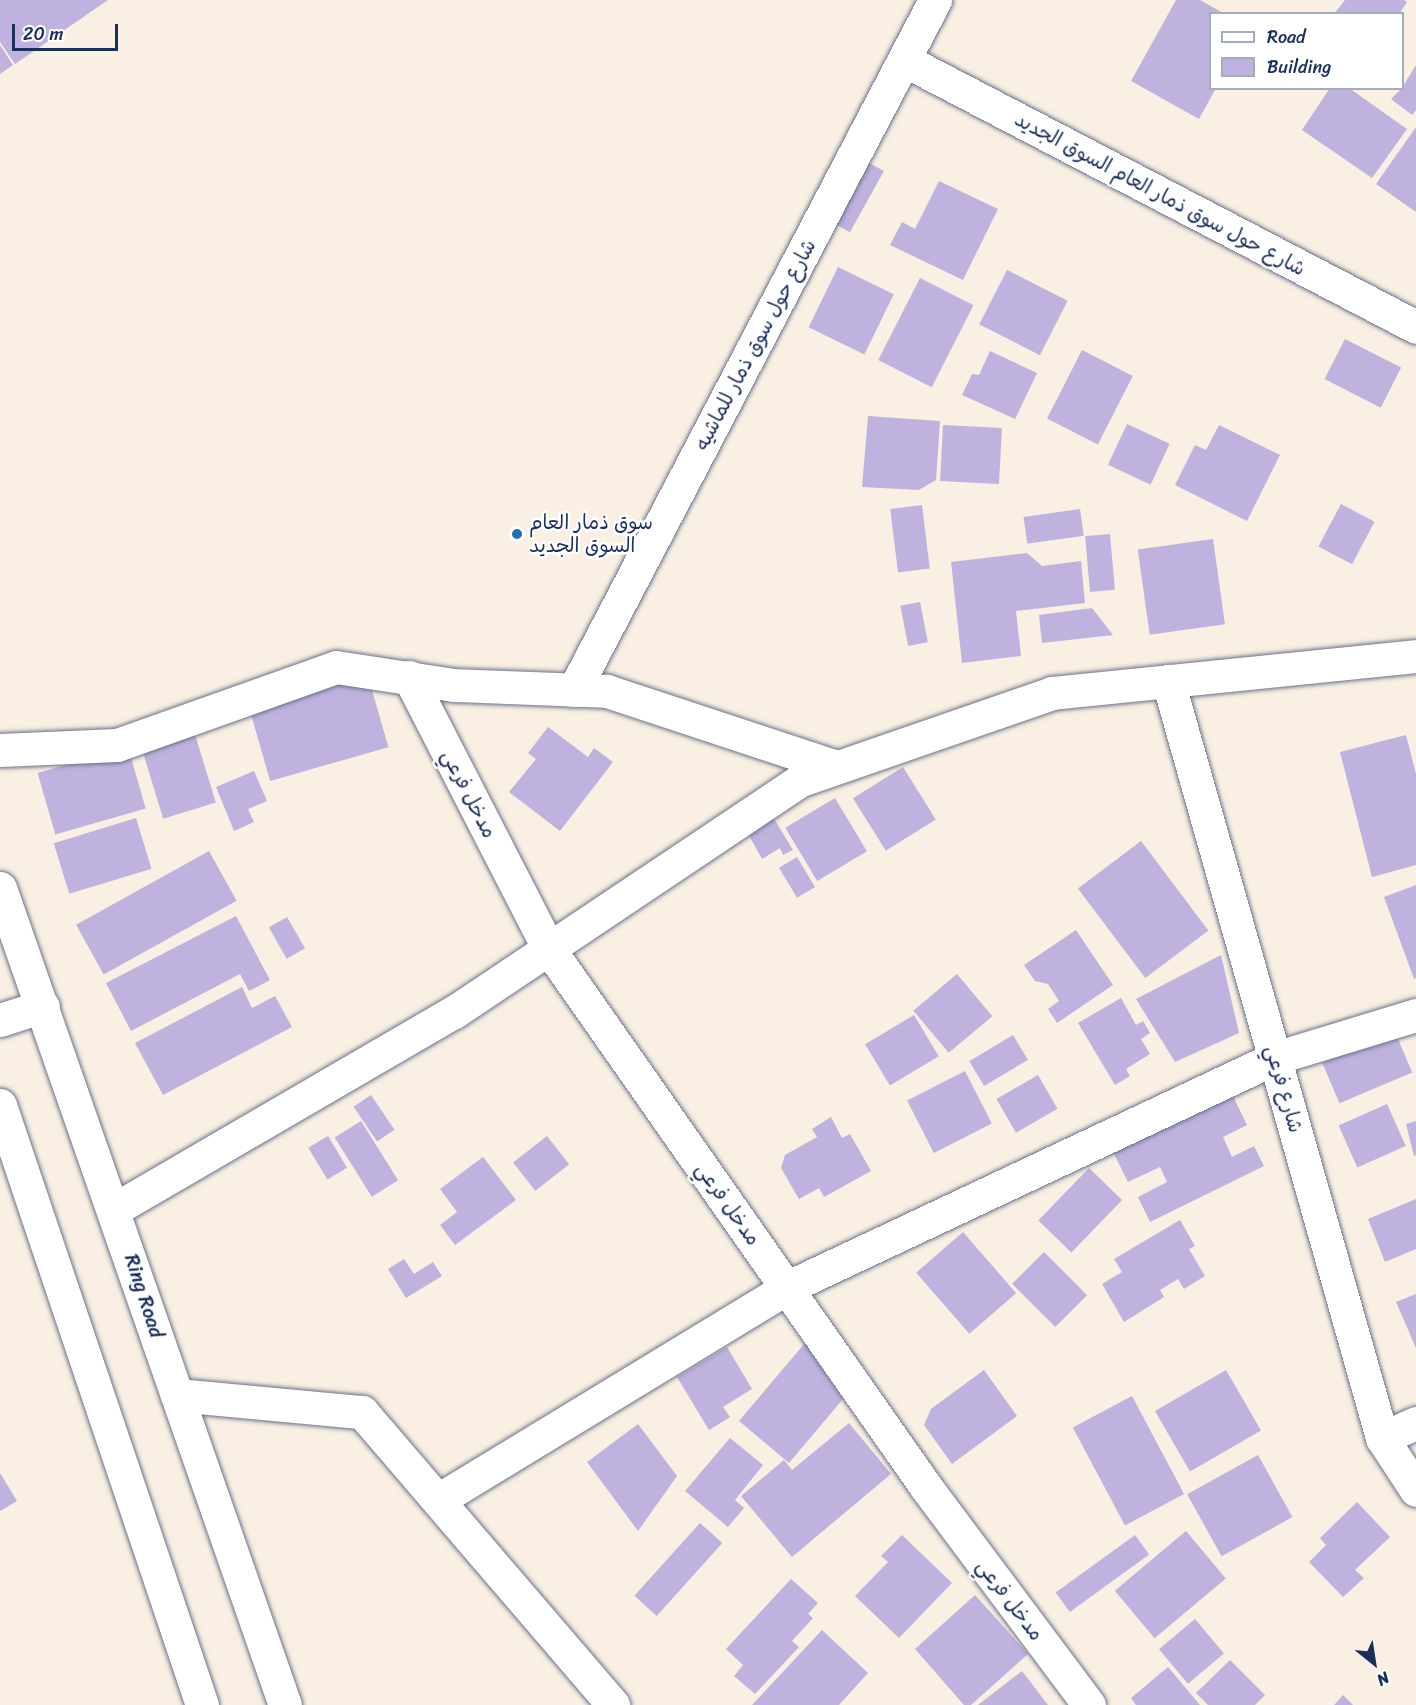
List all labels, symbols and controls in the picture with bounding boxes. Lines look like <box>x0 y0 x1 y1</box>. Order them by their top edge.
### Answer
scale bar <box>15 12 122 50</box>
legend <box>1209 12 1404 90</box>
text: 20 m <box>23 18 63 50</box>
text: Road <box>1267 21 1306 53</box>
text: Building <box>1267 51 1331 83</box>
street label: شارع حول سوق ذمار العام السوق الجديد <box>1011 107 1309 281</box>
street label: شارع حول سوق ذمار للماشيه <box>689 235 821 455</box>
place label: سوق ذمار العام السوق الجديد <box>529 510 653 557</box>
marker: سوق ذمار العام السوق الجديد <box>510 527 524 541</box>
street label: مدخل فرعي <box>437 746 501 842</box>
street label: شارع فرعي <box>1260 1043 1308 1135</box>
street label: مدخل فرعي <box>691 1158 765 1250</box>
street label: Ring Road <box>119 1251 169 1341</box>
street label: مدخل فرعي <box>972 1554 1048 1646</box>
north arrow <box>1344 1633 1404 1693</box>
text: N <box>1371 1664 1395 1694</box>

